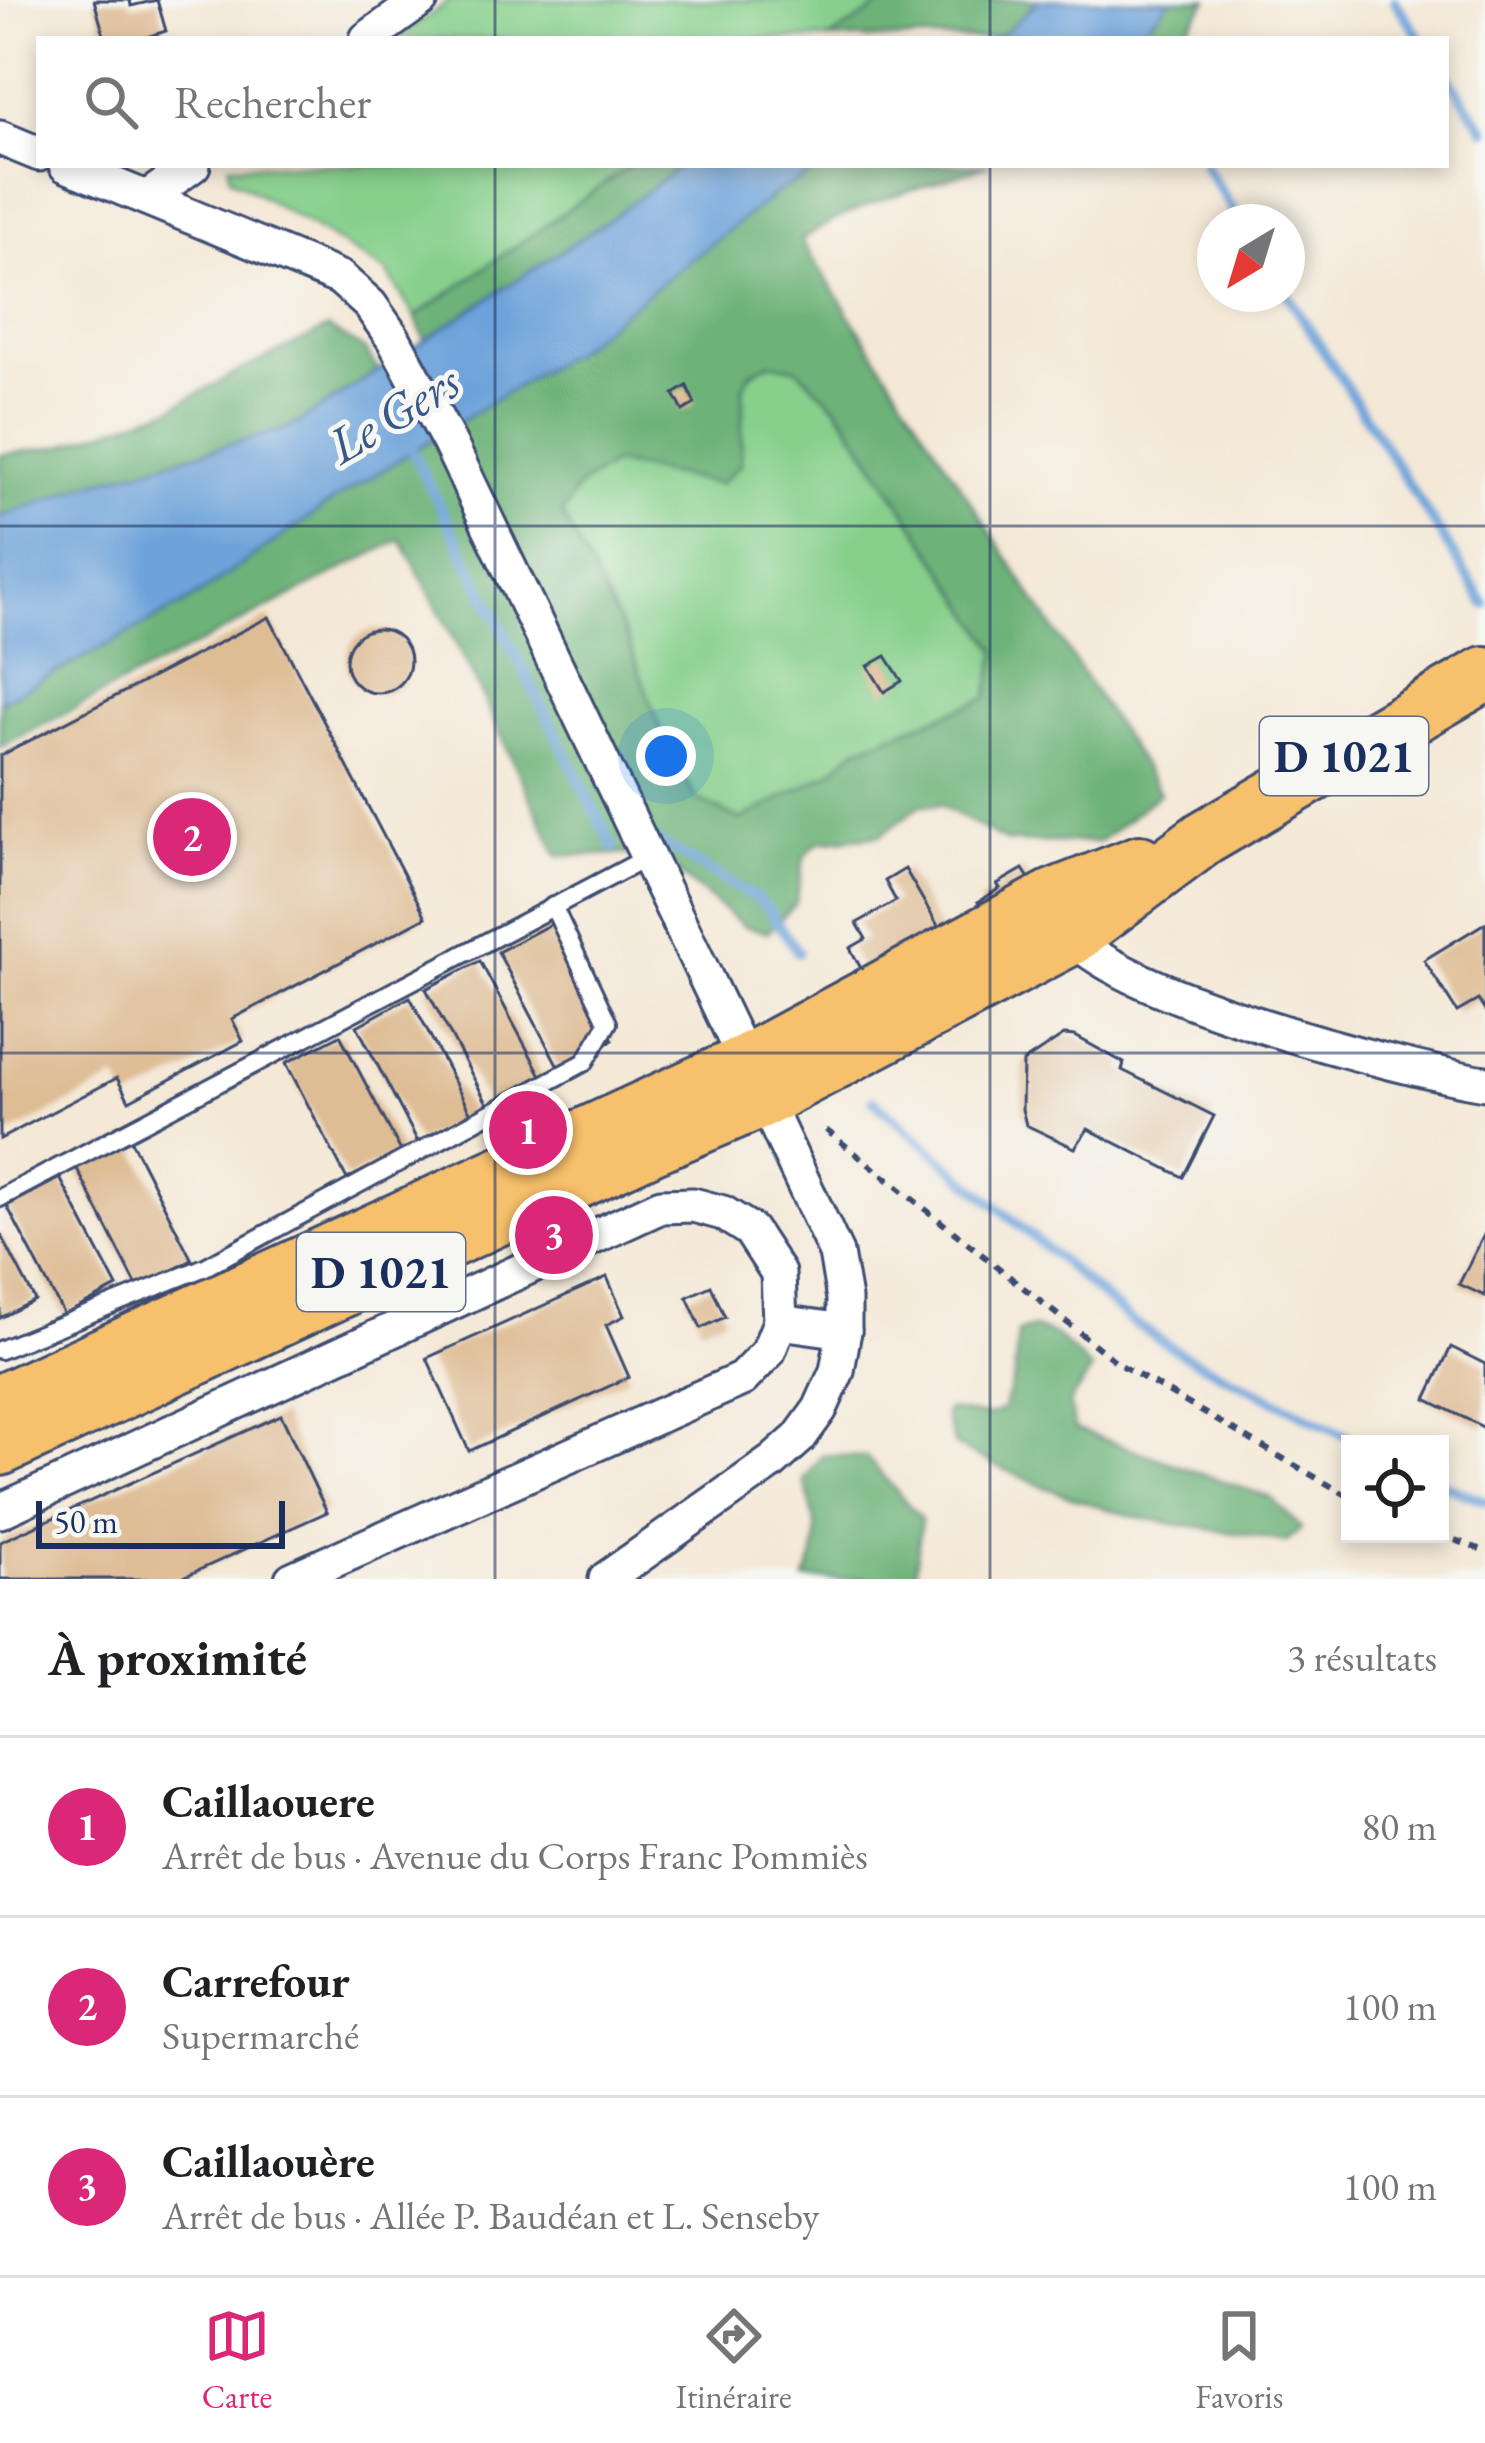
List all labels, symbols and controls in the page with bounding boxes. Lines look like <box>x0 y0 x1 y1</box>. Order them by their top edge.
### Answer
search box <box>36 36 1449 168</box>
icon: search <box>78 69 144 135</box>
text: Rechercher <box>174 73 371 131</box>
north arrow <box>1197 204 1305 312</box>
water label: Le Gers <box>313 347 472 479</box>
road number: D 1021 <box>1260 717 1428 795</box>
your location <box>636 726 696 786</box>
pin: 2 <box>153 792 231 882</box>
pin: 1 <box>489 1085 567 1175</box>
pin: 3 <box>515 1190 593 1280</box>
road number: D 1021 <box>297 1233 465 1311</box>
map controls <box>1341 1435 1449 1543</box>
button: locate <box>1341 1435 1449 1543</box>
scale bar <box>36 1495 285 1548</box>
text: 50 m <box>54 1500 118 1543</box>
text: À proximité <box>48 1624 307 1690</box>
text: 3 résultats <box>1287 1632 1437 1683</box>
text: Caillaouere <box>162 1772 375 1830</box>
text: 1 <box>77 1801 97 1852</box>
text: 80 m <box>1361 1801 1437 1852</box>
text: Arrêt de bus · Avenue du Corps Franc Pommiès <box>162 1830 868 1881</box>
text: Carrefour <box>162 1952 350 2010</box>
text: 2 <box>77 1981 97 2032</box>
text: 100 m <box>1343 1981 1437 2032</box>
text: Supermarché <box>162 2010 359 2061</box>
text: Caillaouère <box>162 2132 375 2190</box>
text: 3 <box>77 2161 97 2212</box>
text: 100 m <box>1343 2161 1437 2212</box>
text: Arrêt de bus · Allée P. Baudéan et L. Senseby <box>162 2190 819 2241</box>
tab: Carte <box>202 2303 273 2418</box>
tab: Itinéraire <box>676 2303 792 2418</box>
tab: Favoris <box>1195 2303 1283 2418</box>

